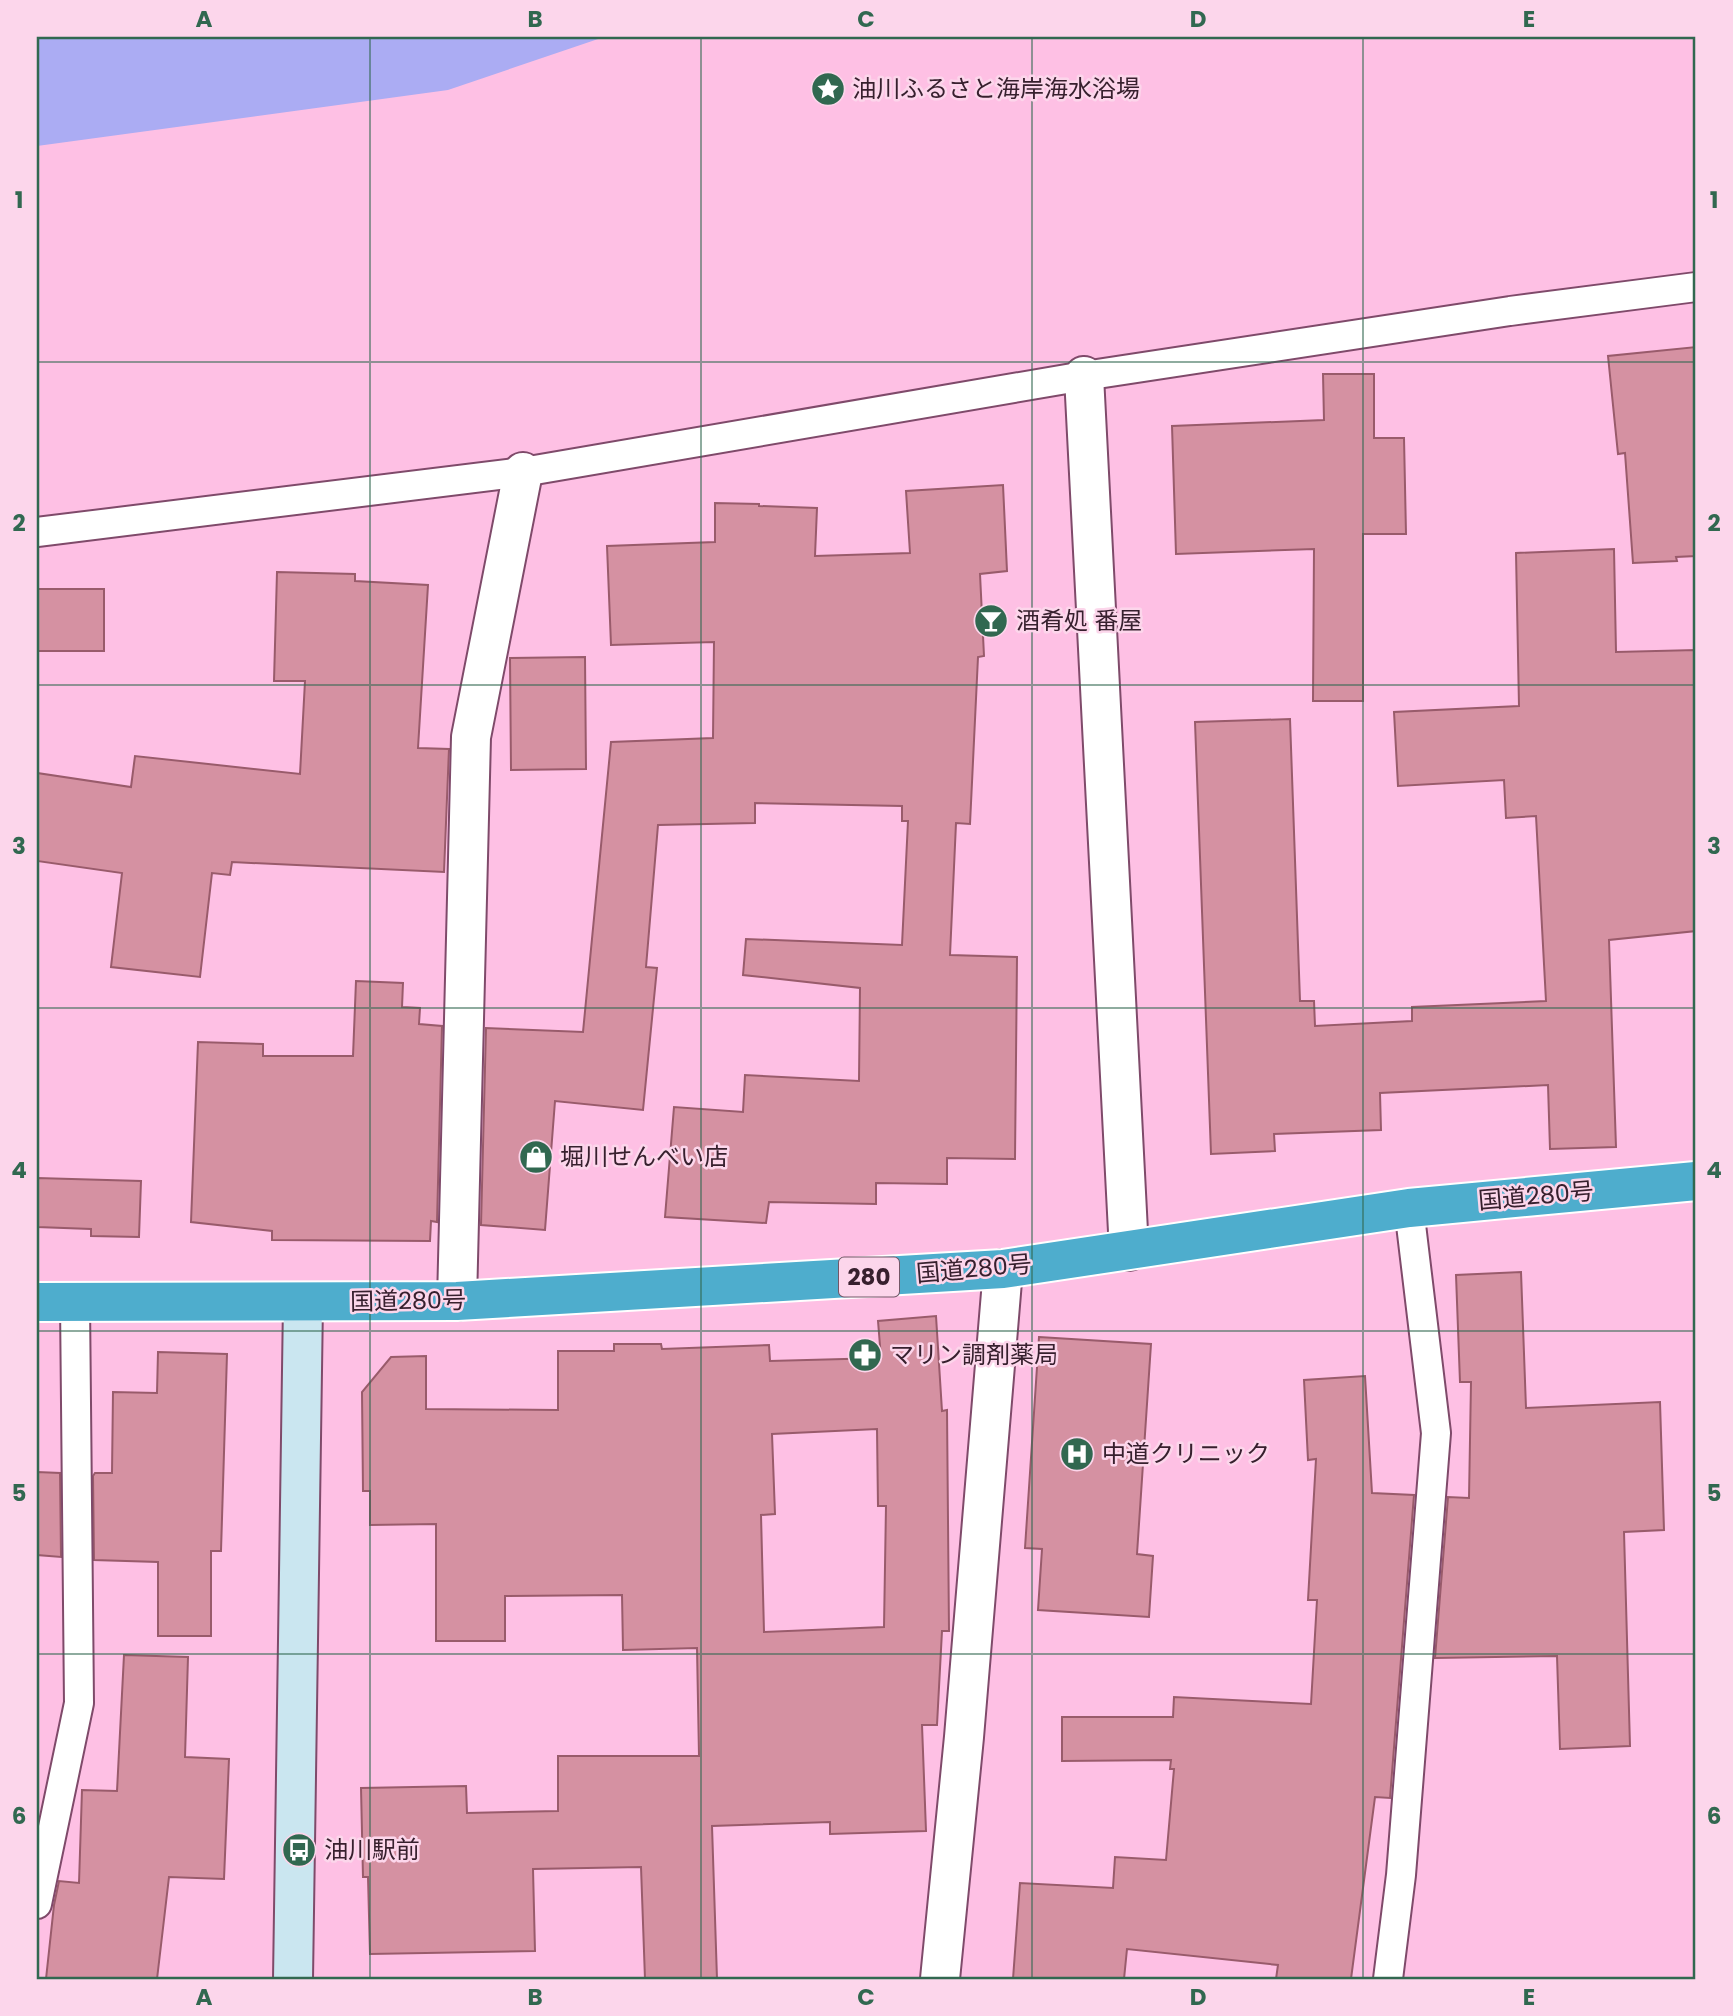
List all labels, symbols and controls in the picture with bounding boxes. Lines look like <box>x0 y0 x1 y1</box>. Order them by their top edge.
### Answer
text: A <box>196 3 213 35</box>
text: B <box>527 3 543 35</box>
text: C <box>857 3 875 35</box>
text: D <box>1190 3 1206 35</box>
text: E <box>1523 3 1535 35</box>
place icon: 油川ふるさと海岸海水浴場 <box>809 70 847 108</box>
place label: 油川ふるさと海岸海水浴場 <box>852 72 1140 105</box>
text: 1 <box>15 184 23 216</box>
text: 1 <box>1710 184 1718 216</box>
text: 2 <box>12 507 26 539</box>
text: 2 <box>1707 507 1721 539</box>
bar icon: 酒肴処 番屋 <box>972 602 1010 640</box>
place label: 酒肴処 番屋 <box>1016 604 1142 637</box>
text: 3 <box>12 830 26 862</box>
text: 3 <box>1707 830 1721 862</box>
shop icon: 堀川せんべい店 <box>517 1138 555 1176</box>
place label: 堀川せんべい店 <box>560 1140 728 1173</box>
text: 4 <box>11 1154 27 1186</box>
text: 4 <box>1706 1154 1722 1186</box>
street label: 国道280号 <box>1477 1174 1595 1217</box>
street label: 国道280号 <box>915 1247 1033 1290</box>
road number: 280 <box>839 1258 899 1296</box>
street label: 国道280号 <box>350 1283 466 1318</box>
pharmacy icon: マリン調剤薬局 <box>846 1336 884 1374</box>
place label: マリン調剤薬局 <box>890 1338 1058 1371</box>
hospital icon: 中道クリニック <box>1058 1435 1096 1473</box>
place label: 中道クリニック <box>1102 1437 1270 1470</box>
text: 5 <box>12 1477 26 1509</box>
text: 5 <box>1707 1477 1721 1509</box>
text: 6 <box>12 1800 26 1832</box>
text: 6 <box>1707 1800 1721 1832</box>
bus stop icon: 油川駅前 <box>280 1831 318 1869</box>
place label: 油川駅前 <box>324 1833 420 1866</box>
text: A <box>196 1981 213 2013</box>
text: B <box>527 1981 543 2013</box>
text: C <box>857 1981 875 2013</box>
text: D <box>1190 1981 1206 2013</box>
text: E <box>1523 1981 1535 2013</box>

